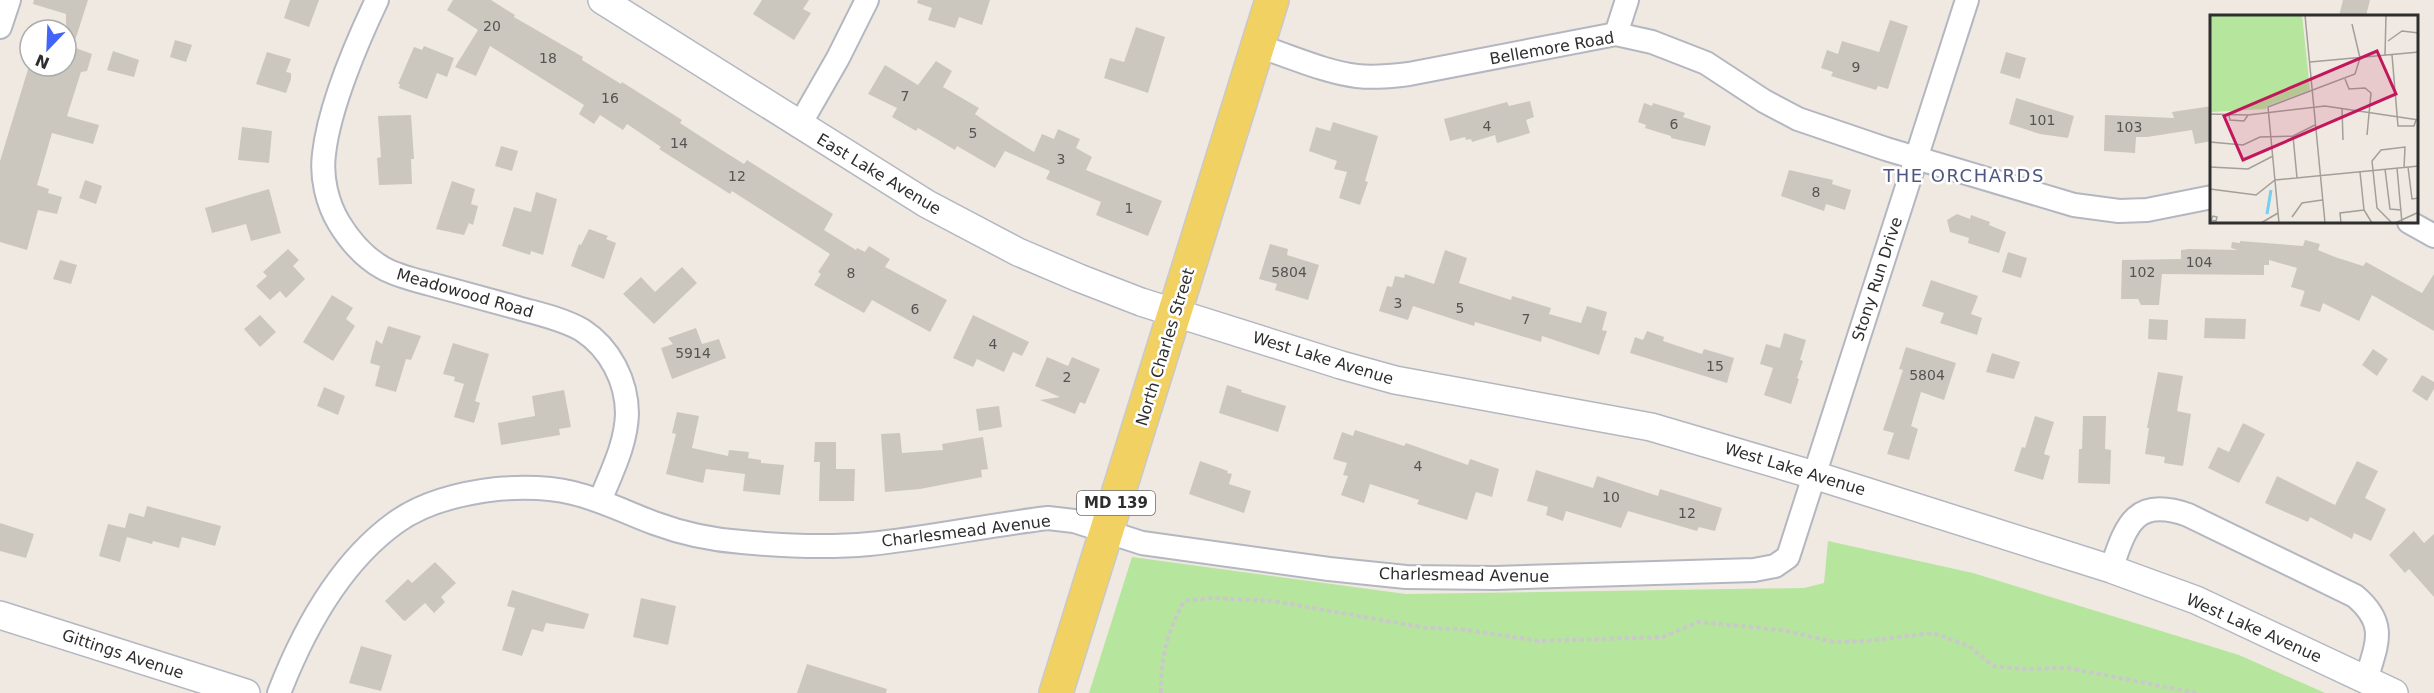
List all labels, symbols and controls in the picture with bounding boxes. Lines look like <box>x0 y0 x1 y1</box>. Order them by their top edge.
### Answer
inset map <box>2210 15 2419 224</box>
north arrow <box>18 18 78 78</box>
house number: 20 <box>483 18 501 34</box>
street label: Bellemore Road <box>1488 28 1616 68</box>
text: N <box>32 50 52 73</box>
house number: 18 <box>539 50 557 66</box>
house number: 9 <box>1852 59 1860 75</box>
house number: 7 <box>901 88 909 104</box>
house number: 16 <box>601 90 619 106</box>
house number: 101 <box>2029 112 2055 128</box>
house number: 6 <box>1670 116 1679 132</box>
house number: 4 <box>1483 118 1492 134</box>
house number: 103 <box>2116 119 2142 135</box>
house number: 5 <box>969 125 977 141</box>
street label: East Lake Avenue <box>814 129 944 219</box>
house number: 14 <box>670 135 688 151</box>
house number: 3 <box>1057 151 1065 167</box>
district label: THE ORCHARDS <box>1882 165 2045 186</box>
house number: 12 <box>728 168 746 184</box>
house number: 8 <box>1812 184 1820 200</box>
house number: 1 <box>1125 200 1133 216</box>
street label: Stony Run Drive <box>1848 215 1906 343</box>
house number: 104 <box>2186 254 2212 270</box>
street label: Meadowood Road <box>394 264 536 322</box>
house number: 5804 <box>1271 264 1307 280</box>
house number: 102 <box>2129 264 2155 280</box>
house number: 8 <box>847 265 855 281</box>
street label: North Charles Street <box>1132 266 1198 428</box>
house number: 3 <box>1394 295 1402 311</box>
house number: 5 <box>1456 300 1464 316</box>
house number: 6 <box>911 301 920 317</box>
house number: 7 <box>1522 311 1530 327</box>
street label: West Lake Avenue <box>1250 328 1396 388</box>
house number: 4 <box>989 336 998 352</box>
house number: 5914 <box>675 345 711 361</box>
house number: 15 <box>1706 358 1724 374</box>
house number: 5804 <box>1909 367 1945 383</box>
house number: 2 <box>1063 369 1071 385</box>
street label: West Lake Avenue <box>1722 439 1868 499</box>
house number: 4 <box>1414 458 1423 474</box>
house number: 10 <box>1602 489 1620 505</box>
road number: MD 139 <box>1077 491 1155 515</box>
house number: 12 <box>1678 505 1696 521</box>
street label: Charlesmead Avenue <box>880 511 1052 551</box>
street label: Charlesmead Avenue <box>1379 564 1549 586</box>
street label: West Lake Avenue <box>2183 590 2325 666</box>
street label: Gittings Avenue <box>60 625 186 683</box>

